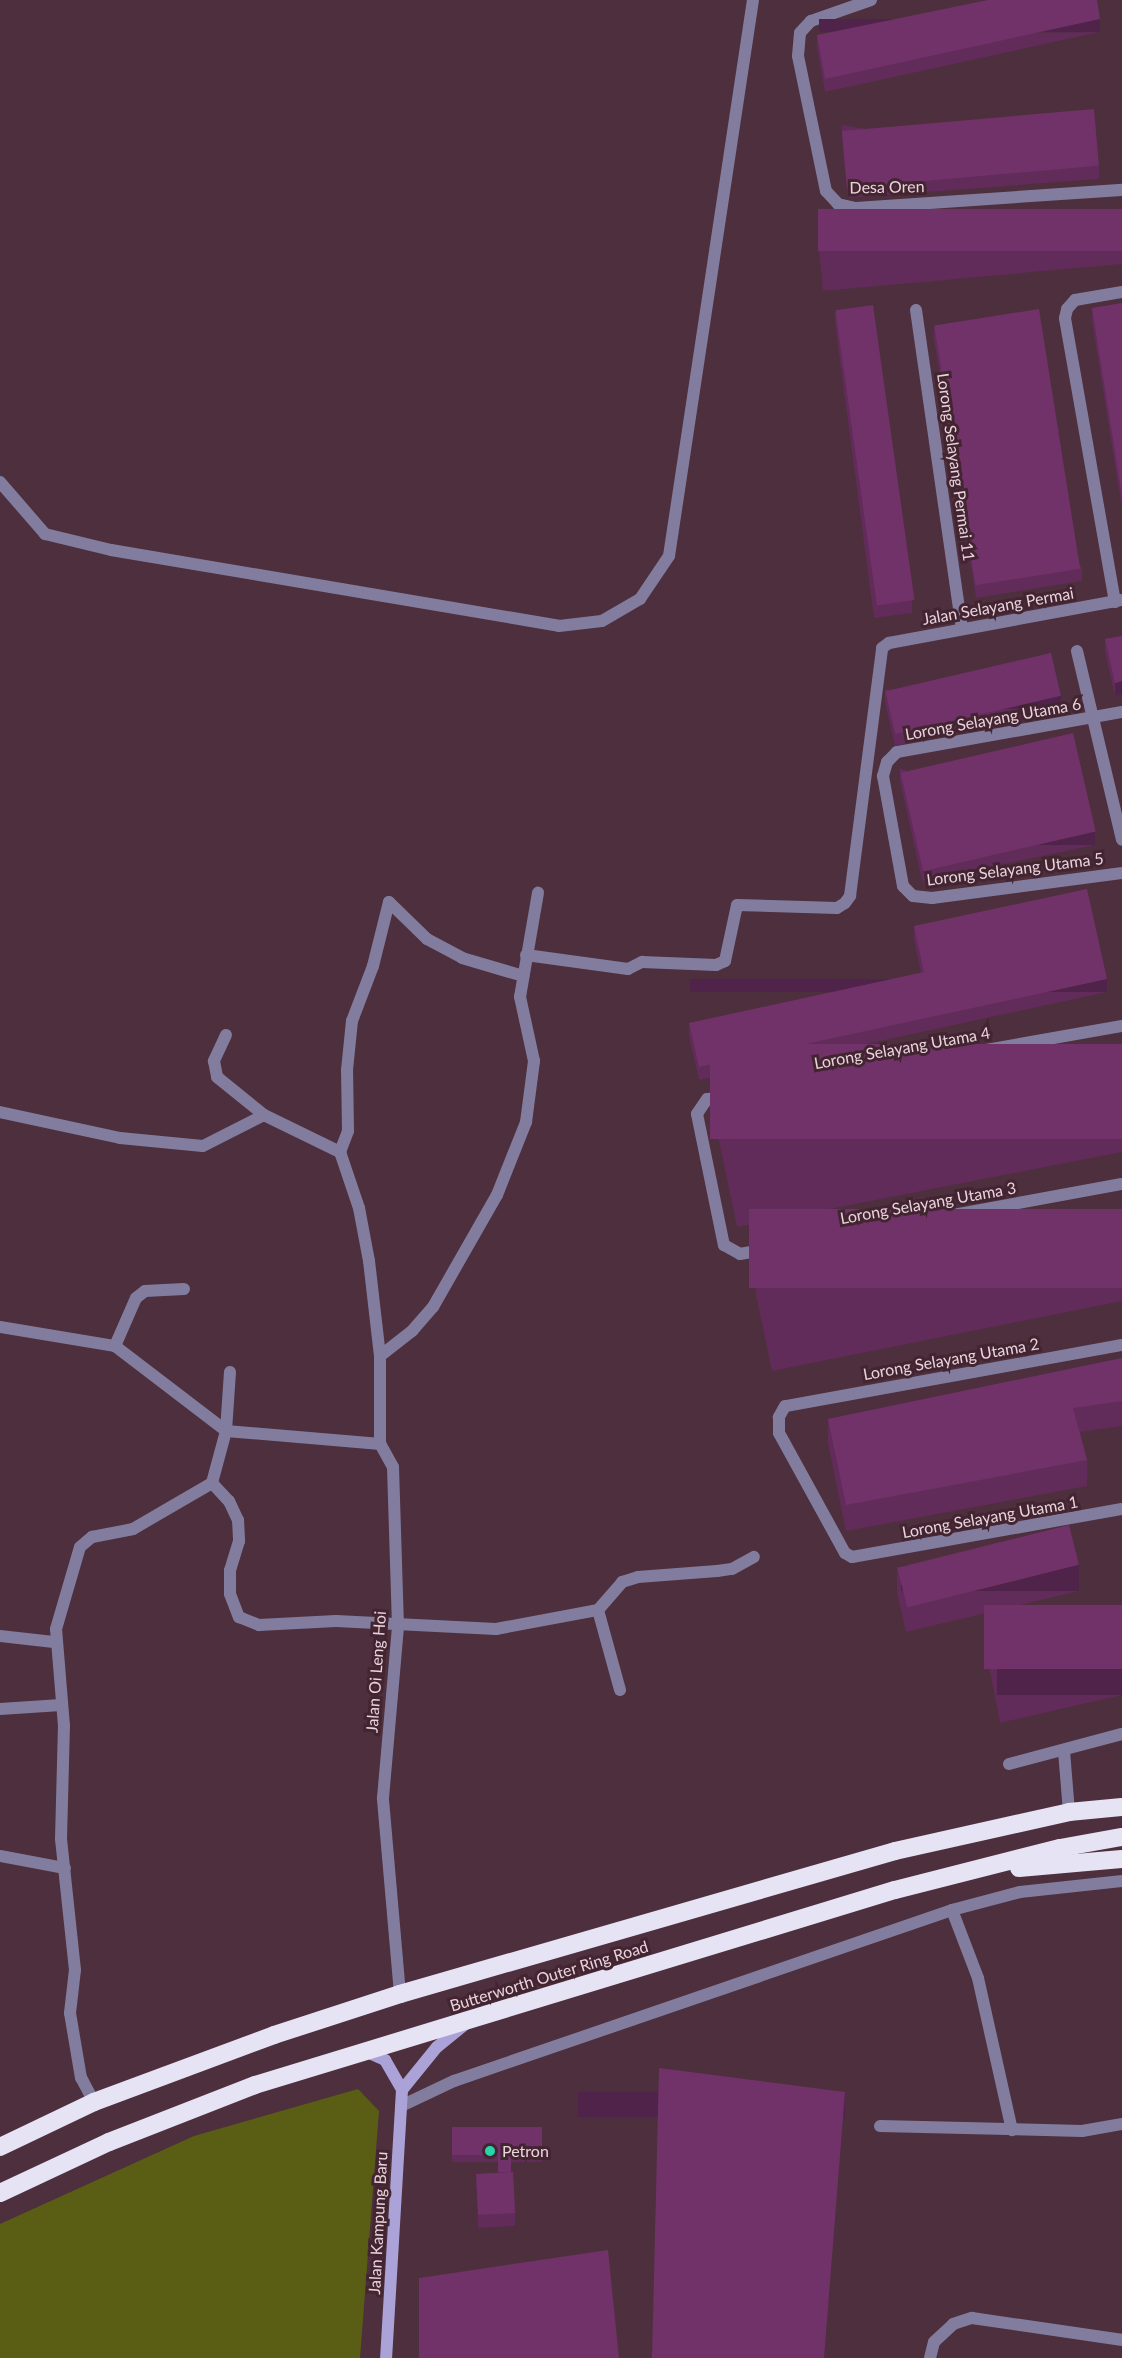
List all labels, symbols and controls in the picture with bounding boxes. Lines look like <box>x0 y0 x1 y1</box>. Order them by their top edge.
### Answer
street label: Desa Oren <box>849 177 925 197</box>
street label: Lorong Selayang Permai 11 <box>933 372 979 562</box>
street label: Jalan Selayang Permai <box>921 583 1075 629</box>
street label: Lorong Selayang Utama 6 <box>903 694 1083 744</box>
street label: Lorong Selayang Utama 5 <box>925 849 1105 889</box>
street label: Lorong Selayang Utama 4 <box>812 1023 992 1073</box>
street label: Lorong Selayang Utama 3 <box>838 1178 1018 1228</box>
street label: Lorong Selayang Utama 2 <box>861 1334 1041 1384</box>
street label: Lorong Selayang Utama 1 <box>900 1492 1080 1542</box>
street label: Jalan Oi Leng Hoi <box>362 1610 390 1734</box>
street label: Butterworth Outer Ring Road <box>447 1937 651 2015</box>
place label: Petron <box>502 2141 549 2161</box>
marker: Petron <box>483 2144 497 2158</box>
street label: Jalan Kampung Baru <box>365 2151 391 2295</box>

